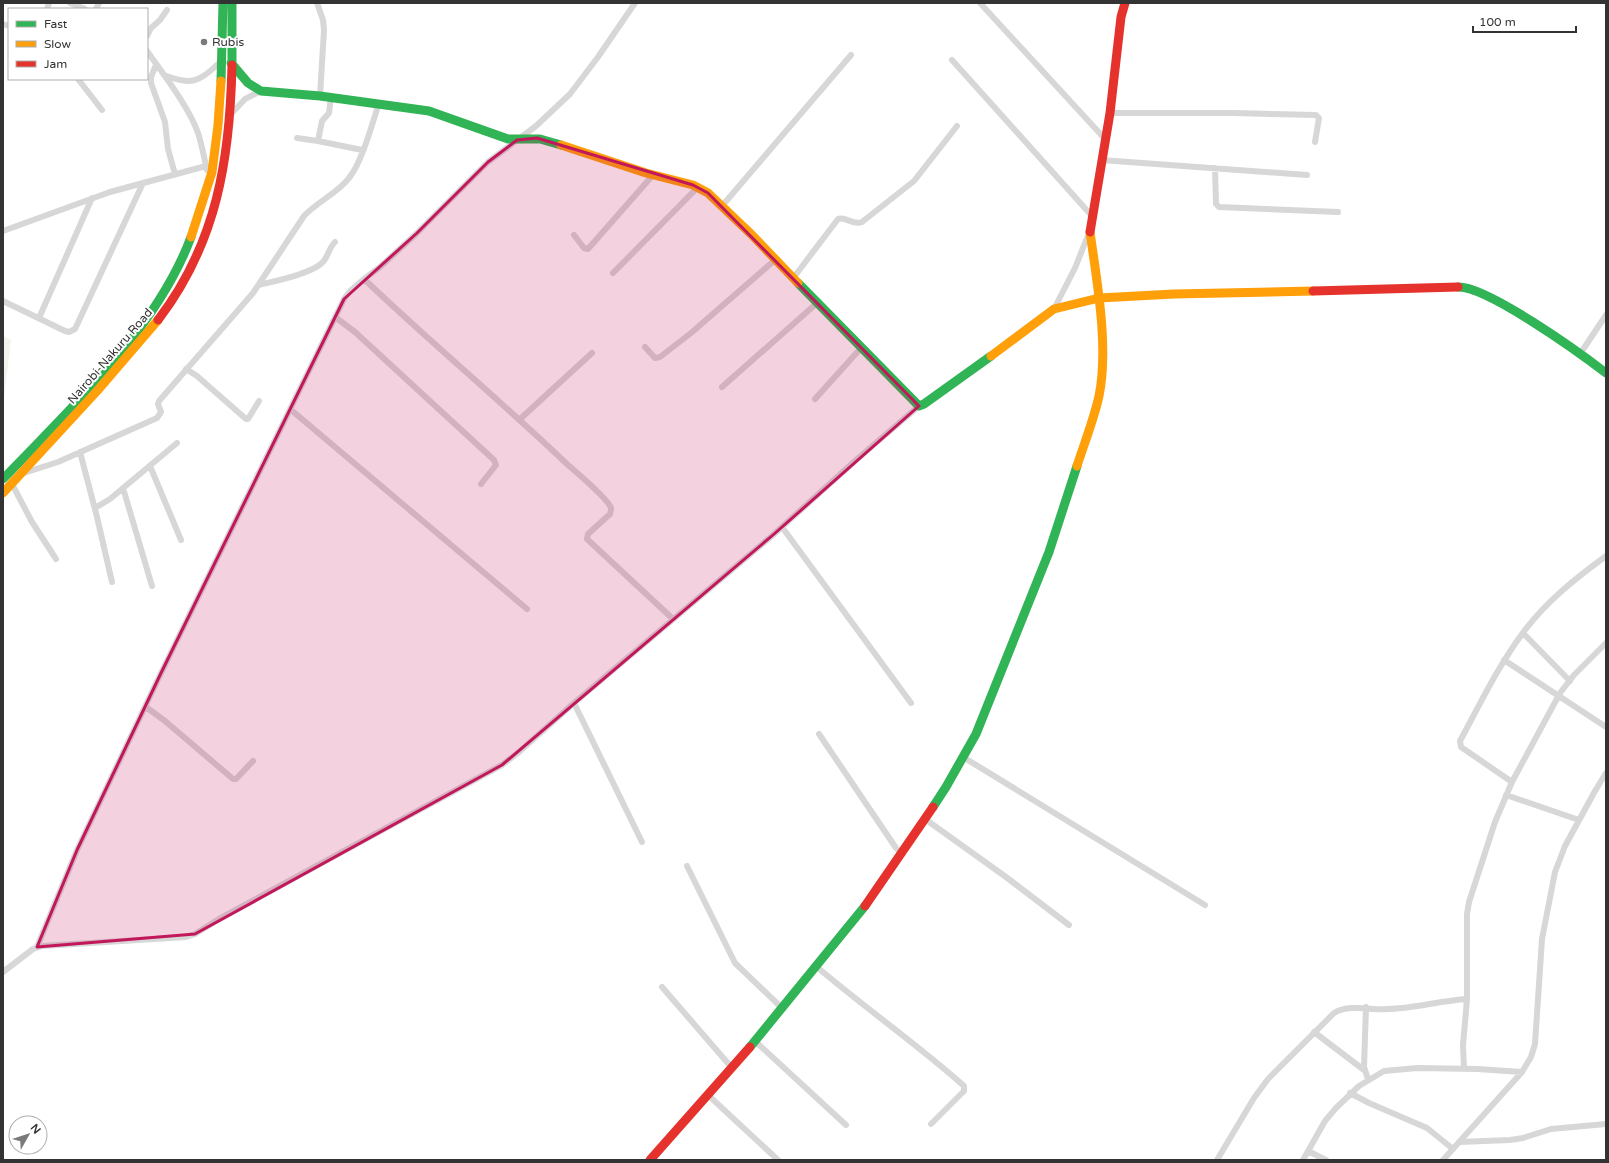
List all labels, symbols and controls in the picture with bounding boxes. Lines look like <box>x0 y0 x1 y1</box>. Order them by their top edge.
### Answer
legend <box>8 8 148 80</box>
scale bar <box>1473 8 1576 34</box>
text: 100 m <box>1479 15 1516 29</box>
text: Fast <box>44 17 68 31</box>
place label: Rubis <box>212 35 244 49</box>
text: Slow <box>44 37 71 51</box>
marker: Rubis <box>199 37 209 47</box>
text: Jam <box>44 57 67 71</box>
street label: Nairobi-Nakuru Road <box>65 305 155 407</box>
north arrow <box>8 1115 48 1155</box>
text: N <box>28 1121 43 1137</box>

